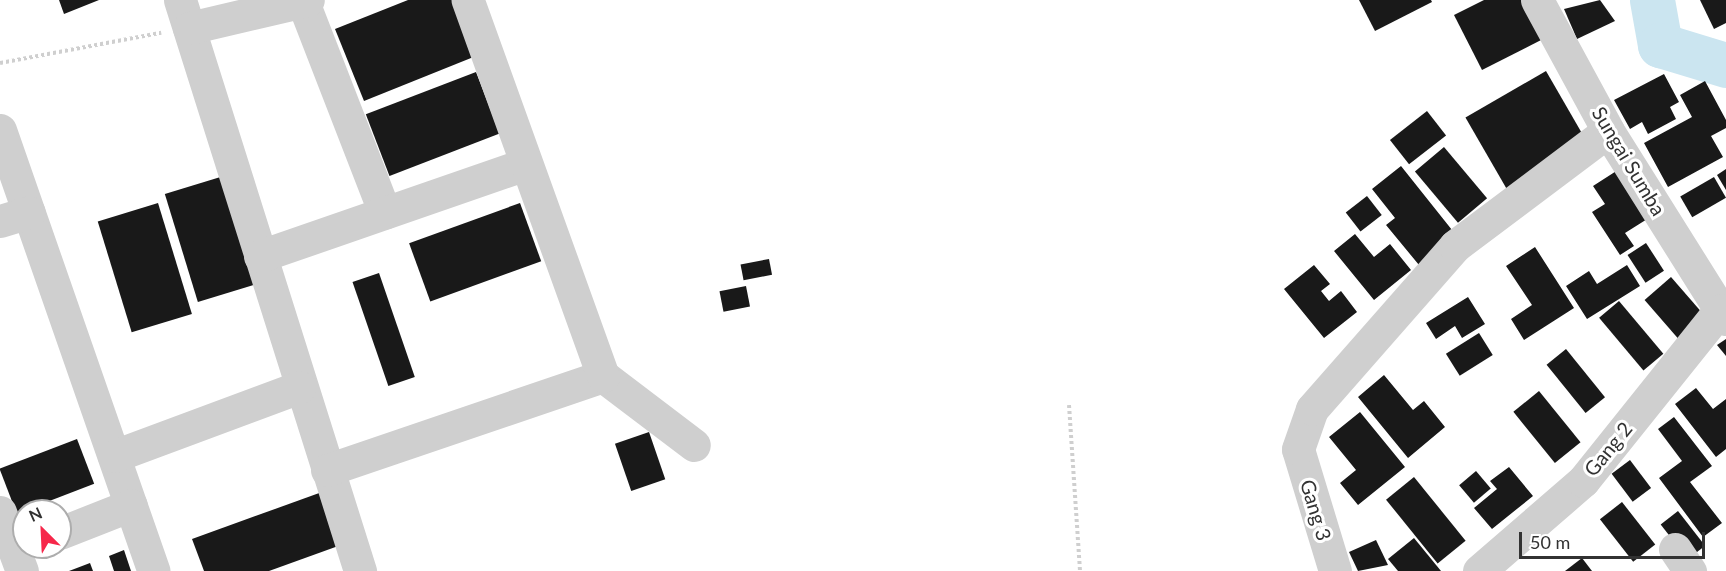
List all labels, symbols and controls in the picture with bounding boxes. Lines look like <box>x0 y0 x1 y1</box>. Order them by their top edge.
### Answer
street label: Sungai Sumba <box>1587 102 1671 220</box>
street label: Gang 2 <box>1579 417 1637 481</box>
street label: Gang 3 <box>1295 476 1337 544</box>
north arrow <box>12 499 72 559</box>
text: N <box>26 503 45 525</box>
scale bar <box>1522 520 1708 558</box>
text: 50 m <box>1530 531 1570 553</box>

